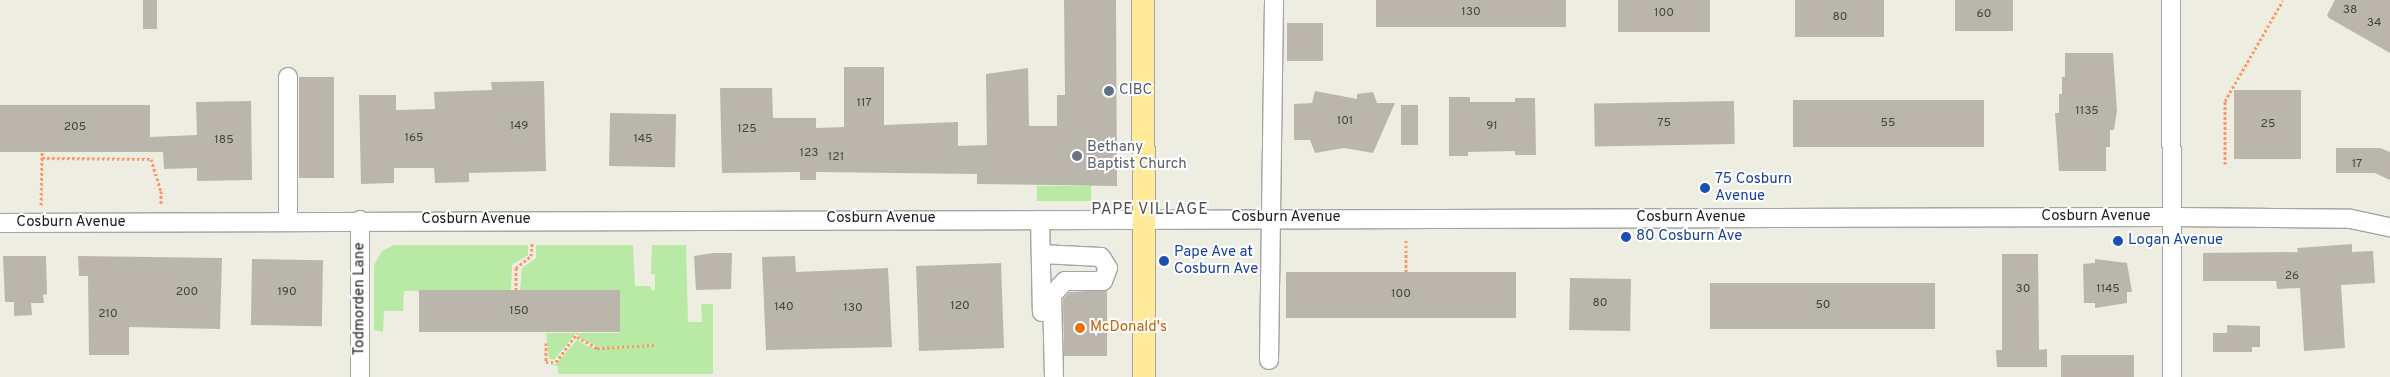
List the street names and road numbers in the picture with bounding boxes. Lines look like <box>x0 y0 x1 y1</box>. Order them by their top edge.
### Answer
street label: Cosburn Avenue <box>2041 208 2151 226</box>
street label: Cosburn Avenue <box>1231 209 1341 227</box>
street label: Cosburn Avenue <box>1636 209 1746 227</box>
street label: Cosburn Avenue <box>826 210 936 228</box>
street label: Cosburn Avenue <box>421 211 531 229</box>
street label: Cosburn Avenue <box>16 214 126 232</box>
street label: Todmorden Lane <box>351 243 369 355</box>

